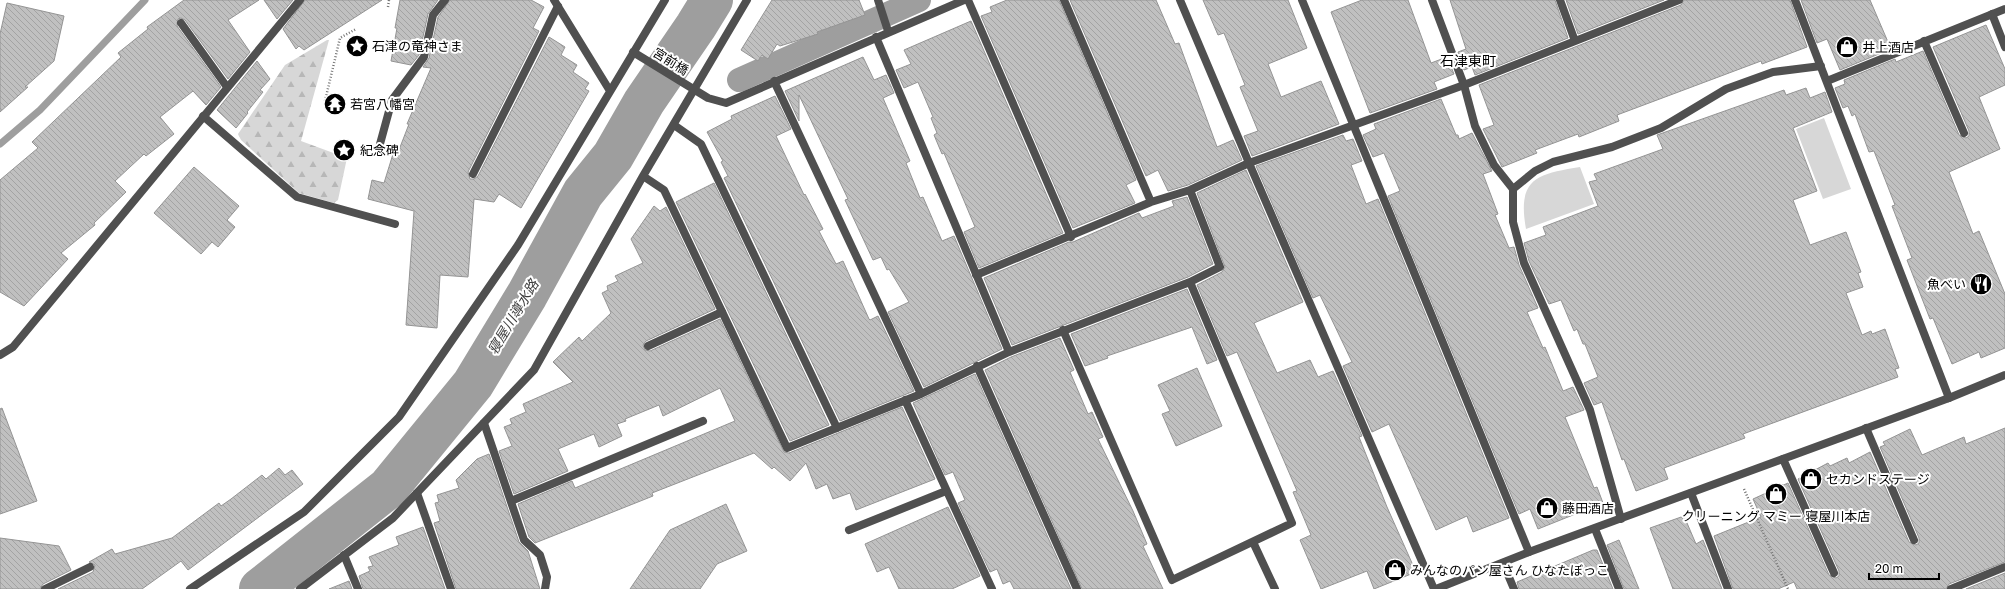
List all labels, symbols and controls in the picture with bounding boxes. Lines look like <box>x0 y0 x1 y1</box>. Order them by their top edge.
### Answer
place icon: 石津の竜神さま <box>344 33 370 59</box>
shop icon: 井上酒店 <box>1834 34 1860 60</box>
place label: 石津の竜神さま <box>372 38 463 54</box>
place label: 井上酒店 <box>1862 39 1914 55</box>
street label: 宮前橋 <box>650 44 692 78</box>
district label: 石津東町 <box>1440 52 1496 69</box>
temple icon: 若宮八幡宮 <box>322 91 348 117</box>
place label: 若宮八幡宮 <box>350 96 415 112</box>
place icon: 紀念碑 <box>331 137 357 163</box>
place label: 紀念碑 <box>360 142 399 158</box>
restaurant icon: 魚べい <box>1968 271 1994 297</box>
water label: 寝屋川導水路 <box>484 276 542 357</box>
place label: 魚べい <box>1927 276 1966 292</box>
shop icon: セカンドステージ <box>1798 466 1824 492</box>
place label: セカンドステージ <box>1826 471 1930 487</box>
shop icon: クリーニング マミー 寝屋川本店 <box>1763 481 1789 507</box>
shop icon: 藤田酒店 <box>1534 495 1560 521</box>
place label: 藤田酒店 <box>1562 500 1614 516</box>
place label: クリーニング マミー 寝屋川本店 <box>1682 508 1870 524</box>
scale bar <box>1869 555 1939 581</box>
shop icon: みんなのパン屋さん ひなたぼっこ <box>1382 557 1408 583</box>
text: 20 m <box>1875 561 1903 576</box>
place label: みんなのパン屋さん ひなたぼっこ <box>1410 562 1609 578</box>

